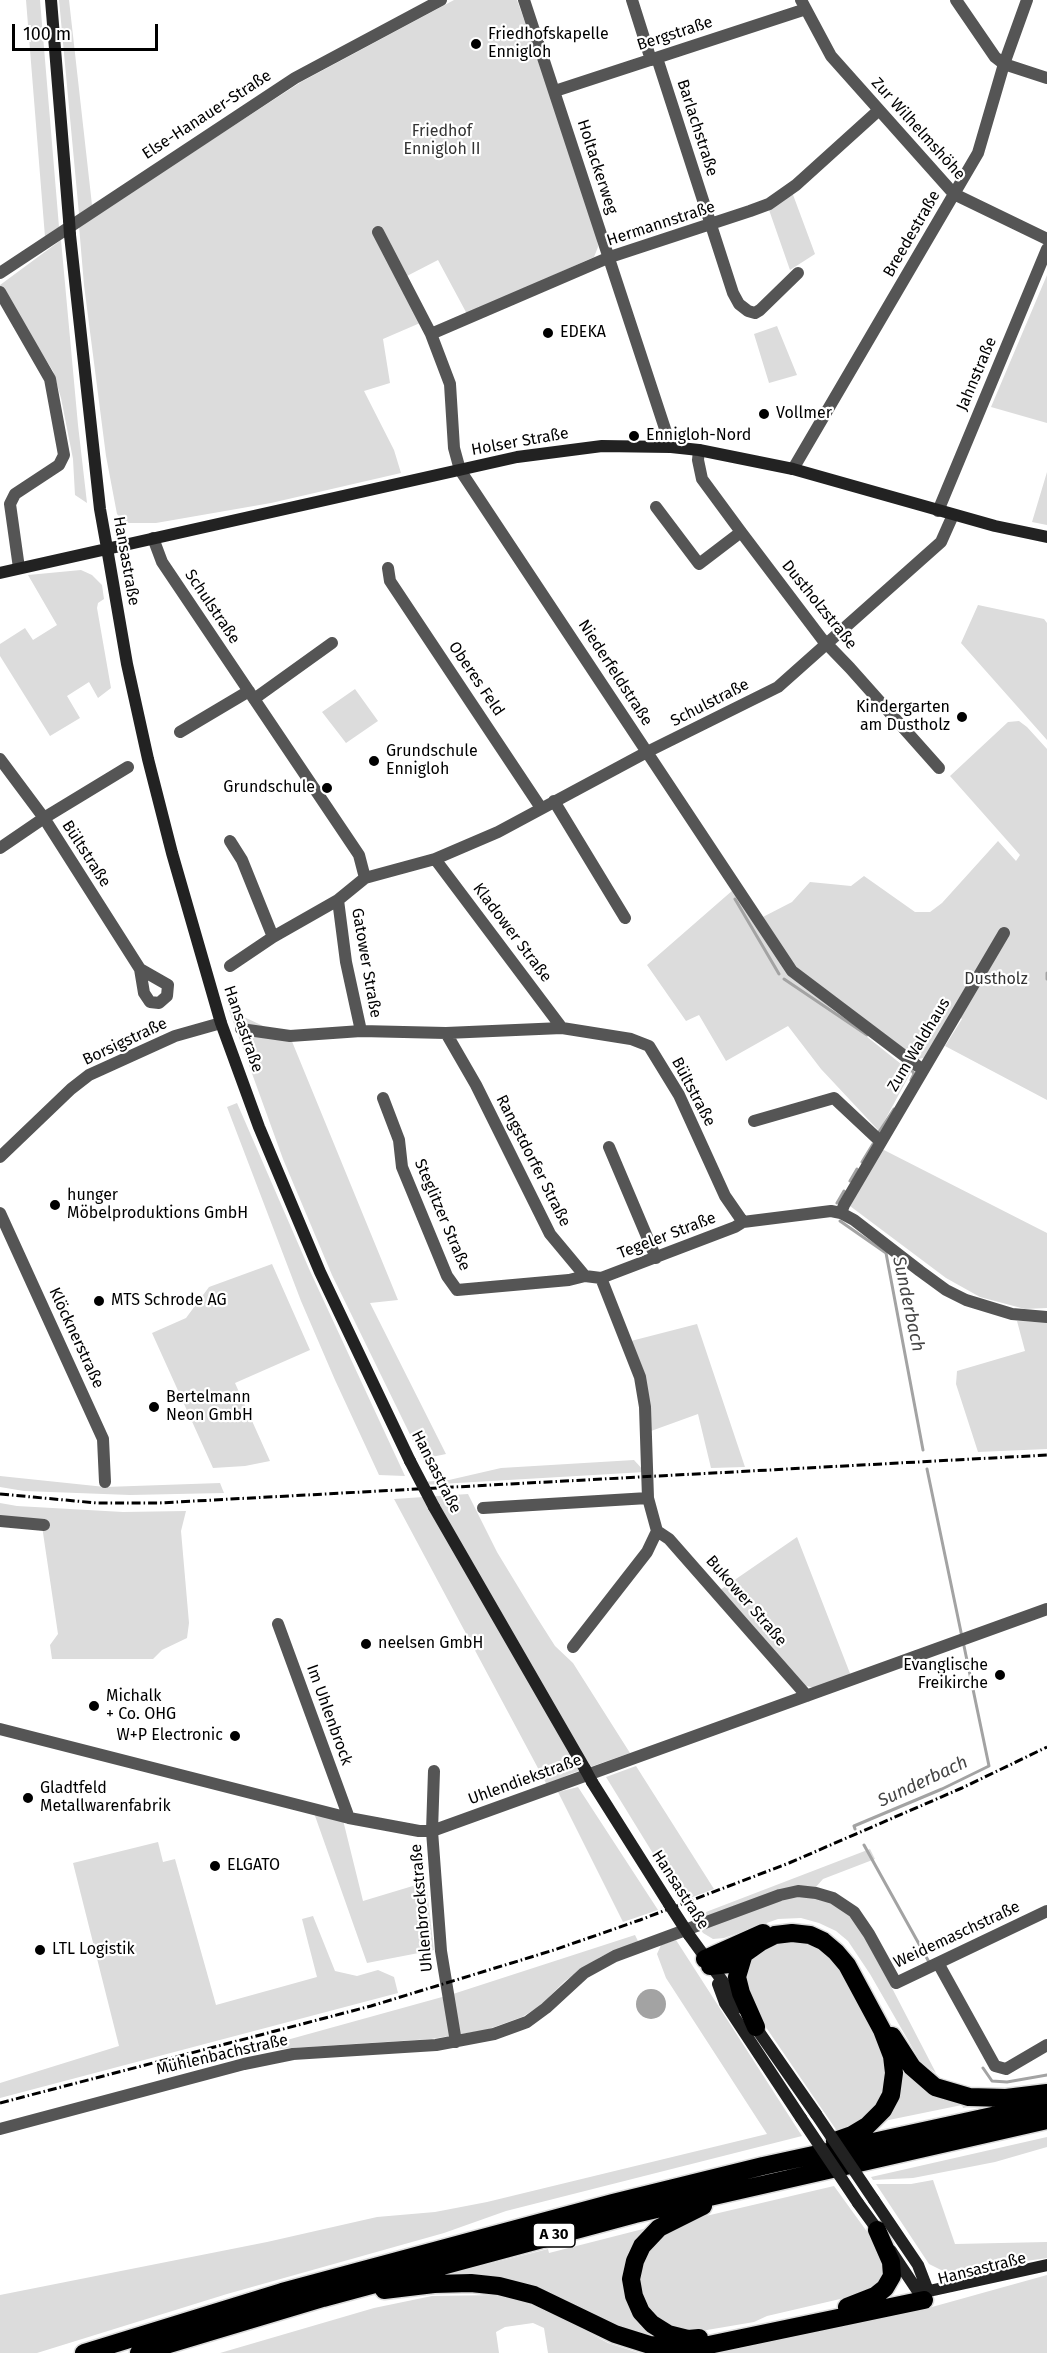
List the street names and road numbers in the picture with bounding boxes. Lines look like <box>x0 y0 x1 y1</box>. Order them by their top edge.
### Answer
street label: Bergstraße <box>635 13 715 55</box>
street label: Else-Hanauer-Straße <box>139 66 275 164</box>
street label: Zur Wilhelmshöhe <box>867 74 969 184</box>
street label: Barlachstraße <box>672 77 722 179</box>
street label: Holtackerweg <box>573 117 621 217</box>
street label: Breedestraße <box>879 187 945 281</box>
street label: Hermannstraße <box>604 197 718 251</box>
street label: Jahnstraße <box>953 334 1001 414</box>
street label: Holser Straße <box>470 424 570 460</box>
street label: Hansastraße <box>109 515 143 607</box>
street label: Dustholzstraße <box>777 557 861 653</box>
street label: Schulstraße <box>180 566 244 648</box>
street label: Niederfeldstraße <box>574 616 656 730</box>
street label: Oberes Feld <box>444 638 508 720</box>
street label: Schulstraße <box>668 675 752 731</box>
street label: Bültstraße <box>57 817 115 891</box>
street label: Kladower Straße <box>468 880 556 986</box>
street label: Gatower Straße <box>347 907 385 1019</box>
street label: Hansastraße <box>219 983 267 1075</box>
street label: Zum Waldhaus <box>884 995 954 1095</box>
street label: Borsigstraße <box>80 1014 170 1070</box>
street label: Bültstraße <box>667 1054 719 1130</box>
street label: Rangstdorfer Straße <box>491 1092 575 1230</box>
street label: Steglitzer Straße <box>410 1156 474 1274</box>
street label: Tegeler Straße <box>615 1208 719 1264</box>
street label: Klöcknerstraße <box>44 1285 108 1391</box>
street label: Hansastraße <box>407 1427 465 1517</box>
street label: Bukower Straße <box>701 1552 791 1650</box>
street label: Im Uhlenbrock <box>302 1662 356 1768</box>
street label: Uhlendiekstraße <box>466 1751 584 1809</box>
street label: Uhlenbrockstraße <box>407 1843 437 1973</box>
street label: Hansastraße <box>647 1847 713 1933</box>
street label: Weidemaschstraße <box>891 1897 1023 1973</box>
street label: Mühlenbachstraße <box>154 2030 290 2080</box>
road number: A 30 <box>533 2223 575 2247</box>
street label: Hansastraße <box>936 2249 1028 2289</box>

